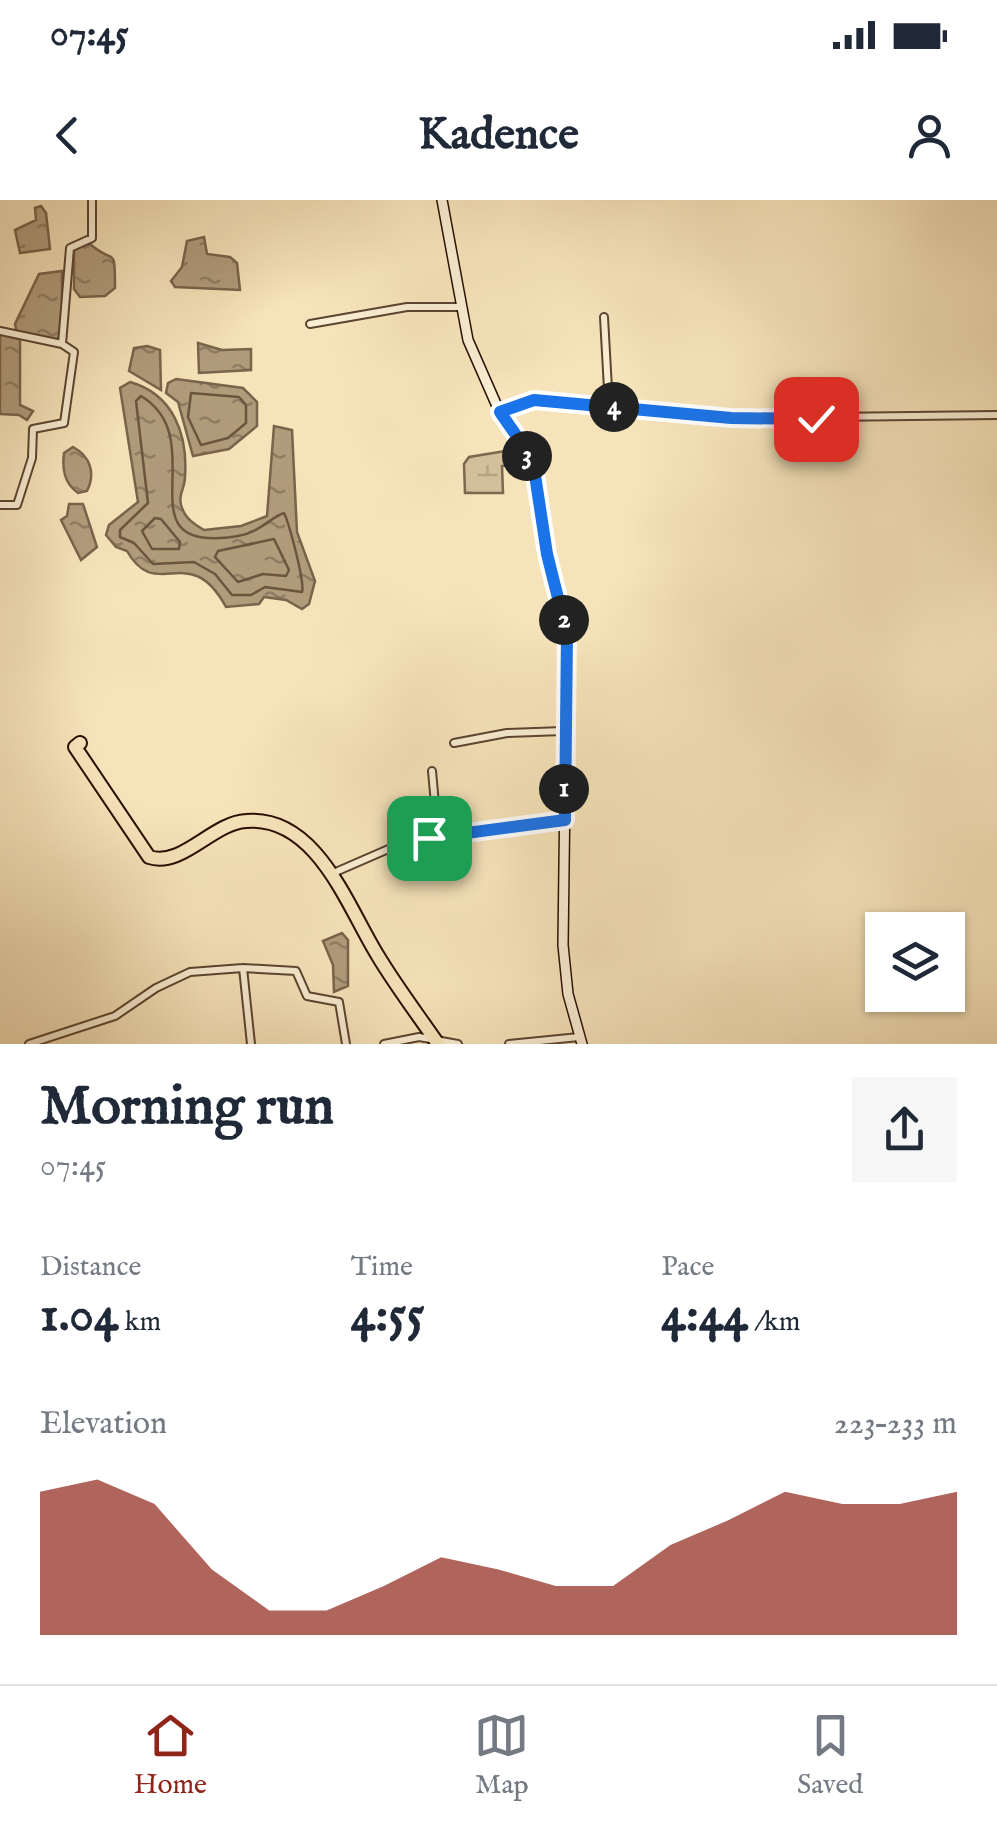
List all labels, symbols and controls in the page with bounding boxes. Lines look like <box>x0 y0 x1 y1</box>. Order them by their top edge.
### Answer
text: 07:45 <box>50 11 129 59</box>
text: Kadence <box>418 107 579 164</box>
icon: back <box>40 108 95 163</box>
icon: person <box>902 108 957 163</box>
pin <box>774 377 859 462</box>
pin: 4 <box>589 382 639 432</box>
text: 4 <box>607 389 621 424</box>
icon: check <box>789 392 844 447</box>
pin: 3 <box>502 431 552 481</box>
text: 3 <box>522 438 532 473</box>
pin: 2 <box>539 595 589 645</box>
text: 2 <box>557 602 571 637</box>
pin: 1 <box>539 764 589 814</box>
text: 1 <box>559 771 569 806</box>
pin <box>387 796 472 881</box>
icon: arrive <box>402 811 457 866</box>
map controls <box>865 912 965 1012</box>
button: layers <box>865 912 965 1012</box>
text: Morning run <box>40 1073 334 1143</box>
button: share <box>852 1077 957 1182</box>
text: 07:45 <box>40 1146 106 1187</box>
text: Distance <box>40 1250 141 1285</box>
text: Time <box>351 1250 413 1285</box>
text: Pace <box>661 1250 714 1285</box>
text: 1.04 <box>40 1285 118 1348</box>
text: 4:55 <box>351 1285 425 1348</box>
text: 4:44 <box>661 1285 748 1348</box>
text: km <box>118 1305 161 1340</box>
text: /km <box>748 1305 800 1340</box>
text: Elevation <box>40 1404 167 1445</box>
text: 223–233 m <box>834 1404 957 1445</box>
tab: Home <box>134 1708 207 1803</box>
tab: Map <box>474 1708 529 1803</box>
tab: Saved <box>797 1708 863 1803</box>

